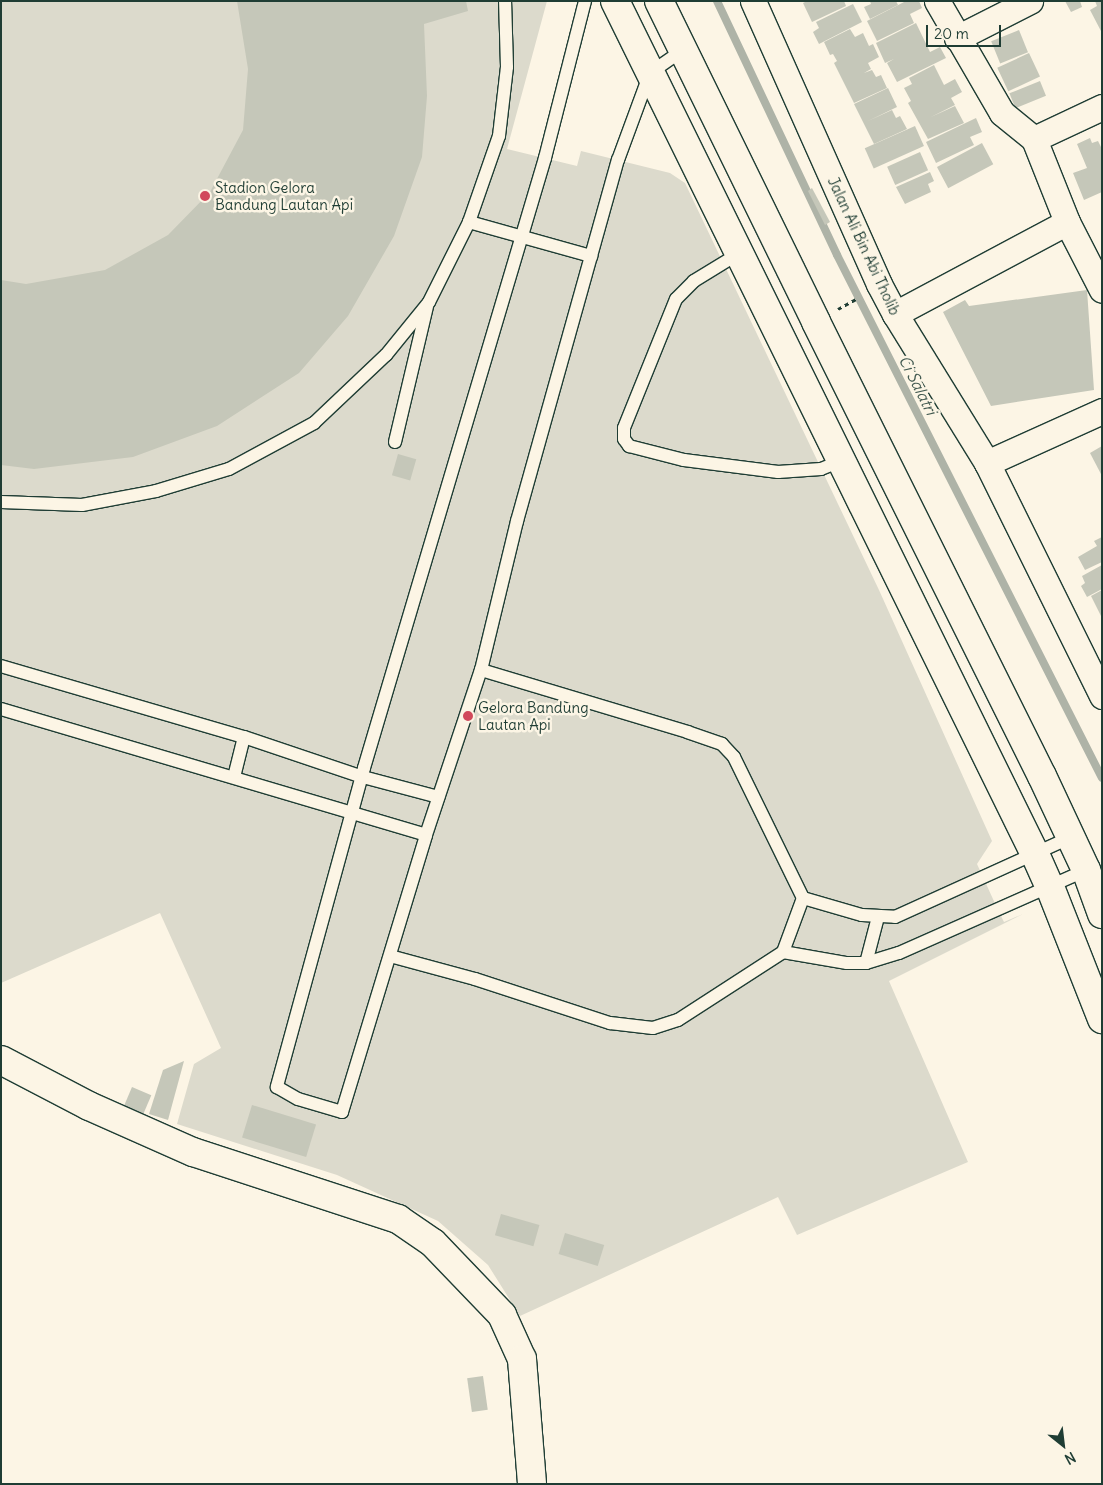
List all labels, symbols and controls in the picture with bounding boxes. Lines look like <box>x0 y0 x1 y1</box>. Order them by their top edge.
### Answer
scale bar <box>928 15 1003 47</box>
text: 20 m <box>934 24 969 43</box>
street label: Jalan Ali Bin Abi Tholib <box>824 174 904 318</box>
place label: Stadion Gelora Bandung Lautan Api <box>215 178 353 213</box>
marker: Stadion Gelora Bandung Lautan Api <box>199 190 211 202</box>
water label: Ci Salatri <box>895 352 941 418</box>
place label: Gelora Bandung Lautan Api <box>478 698 589 733</box>
marker: Gelora Bandung Lautan Api <box>462 710 474 722</box>
north arrow <box>1038 1420 1088 1470</box>
text: N <box>1062 1448 1079 1468</box>

